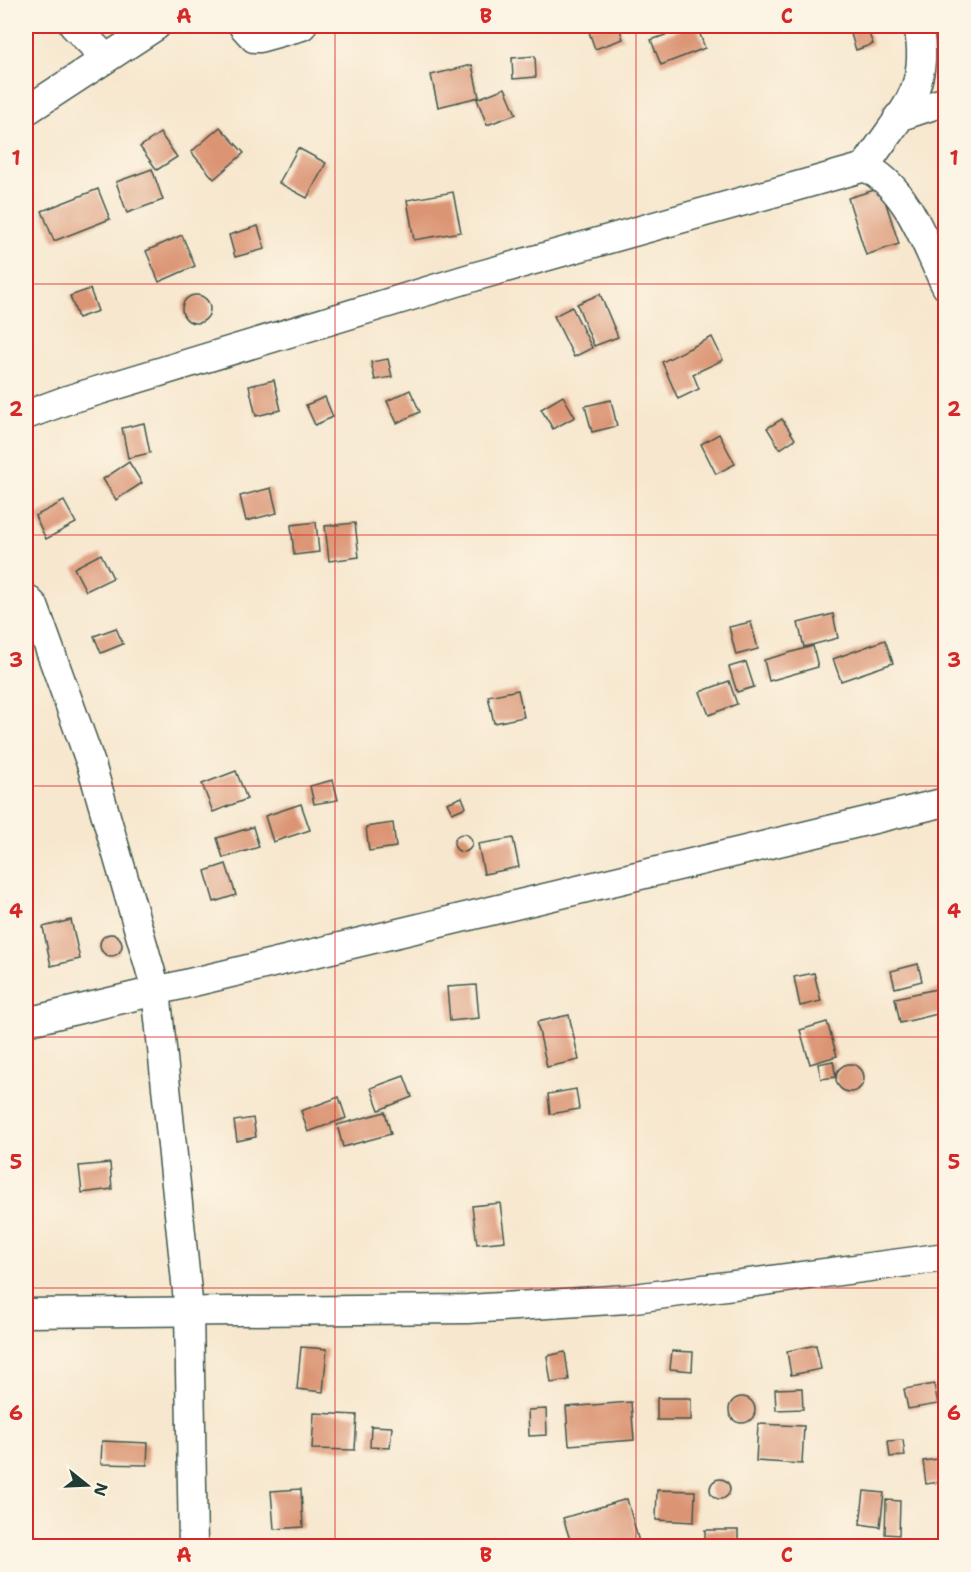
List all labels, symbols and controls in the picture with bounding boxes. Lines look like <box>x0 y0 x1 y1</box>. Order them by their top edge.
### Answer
text: A <box>176 3 192 29</box>
text: B <box>480 3 492 29</box>
text: C <box>781 3 793 29</box>
text: 1 <box>11 145 21 171</box>
text: 1 <box>949 145 959 171</box>
text: 2 <box>9 396 23 422</box>
text: 2 <box>947 396 961 422</box>
text: 3 <box>9 647 23 673</box>
text: 3 <box>947 647 961 673</box>
text: 4 <box>9 898 23 924</box>
text: 4 <box>947 898 961 924</box>
text: 5 <box>10 1149 22 1175</box>
text: 5 <box>948 1149 960 1175</box>
text: 6 <box>9 1400 23 1426</box>
text: 6 <box>947 1400 961 1426</box>
north arrow <box>57 1455 117 1515</box>
text: N <box>89 1480 113 1499</box>
text: A <box>176 1542 192 1568</box>
text: B <box>480 1542 492 1568</box>
text: C <box>781 1542 793 1568</box>

